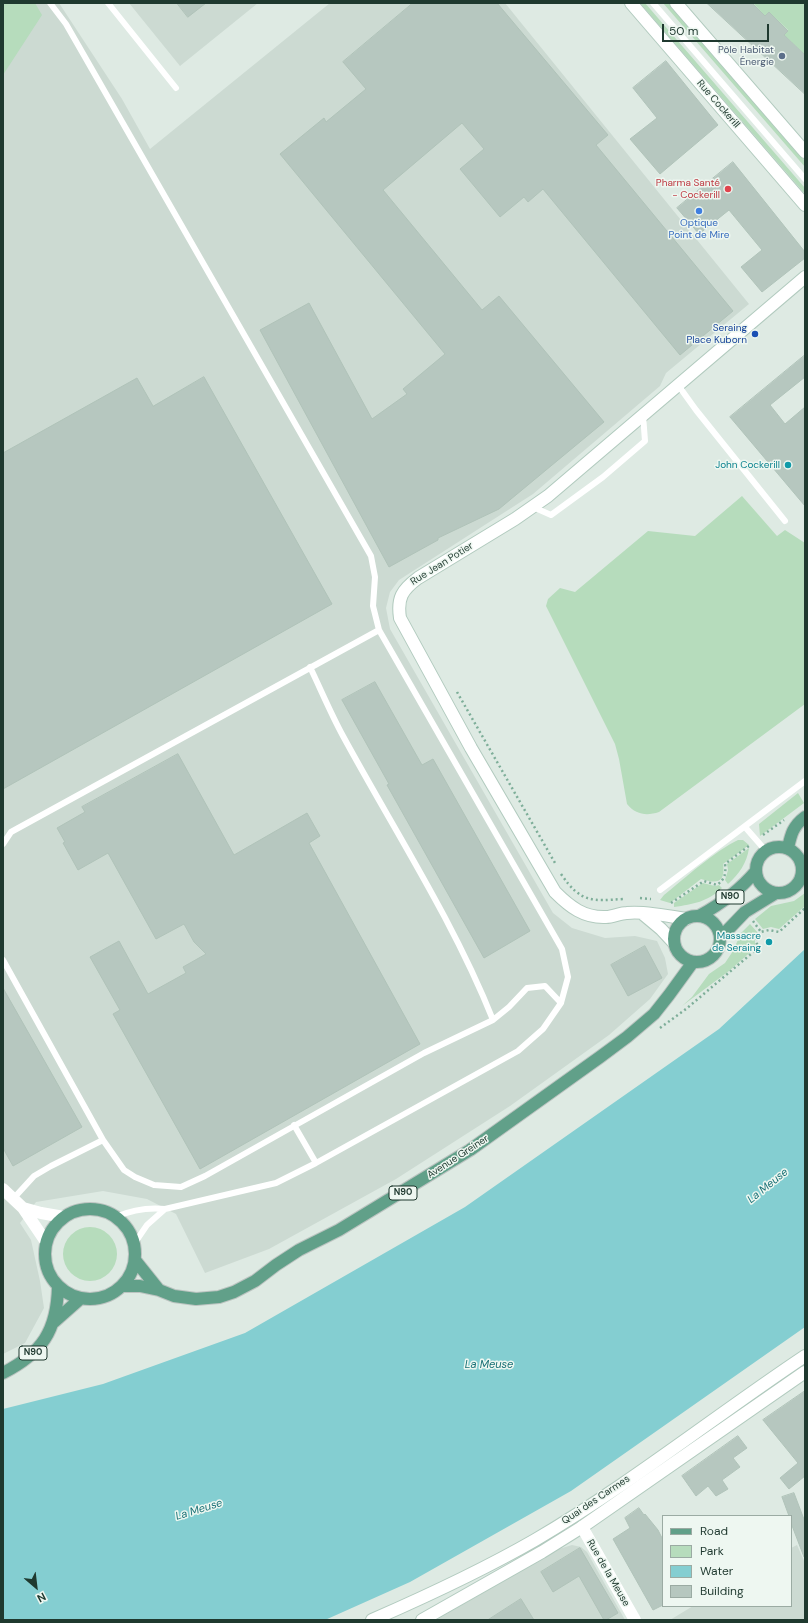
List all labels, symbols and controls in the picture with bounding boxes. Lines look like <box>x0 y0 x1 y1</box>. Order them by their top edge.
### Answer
scale bar <box>664 16 771 42</box>
text: 50 m <box>669 23 698 39</box>
place label: Pôle Habitat Énergie <box>718 44 774 68</box>
marker: Pôle Habitat Énergie <box>777 51 787 61</box>
street label: Rue Cockerill <box>694 78 742 130</box>
place label: Pharma Santé - Cockerill <box>656 177 720 200</box>
marker: Pharma Santé - Cockerill <box>723 184 733 194</box>
marker: Optique Point de Mire <box>694 206 704 216</box>
place label: Optique Point de Mire <box>669 217 729 240</box>
place label: Seraing Place Kuborn <box>686 322 747 346</box>
marker: Seraing Place Kuborn <box>750 329 760 339</box>
place label: John Cockerill <box>715 459 780 471</box>
marker: John Cockerill <box>783 460 793 470</box>
street label: Rue Jean Potier <box>409 540 475 588</box>
road number: N90 <box>716 890 744 904</box>
place label: Massacre de Seraing <box>712 930 761 954</box>
marker: Massacre de Seraing <box>764 937 774 947</box>
street label: Avenue Greiner <box>425 1133 491 1181</box>
water label: La Meuse <box>745 1166 791 1206</box>
road number: N90 <box>389 1186 417 1200</box>
road number: N90 <box>19 1346 47 1360</box>
water label: La Meuse <box>465 1358 513 1372</box>
street label: Quai des Carmes <box>560 1473 632 1527</box>
water label: La Meuse <box>174 1497 224 1523</box>
legend <box>662 1515 792 1607</box>
text: Road <box>700 1523 728 1539</box>
street label: Rue de la Meuse <box>584 1537 632 1609</box>
text: Park <box>700 1543 724 1559</box>
text: Water <box>700 1563 733 1579</box>
north arrow <box>16 1567 56 1607</box>
text: Building <box>700 1583 744 1599</box>
text: N <box>35 1590 48 1606</box>

